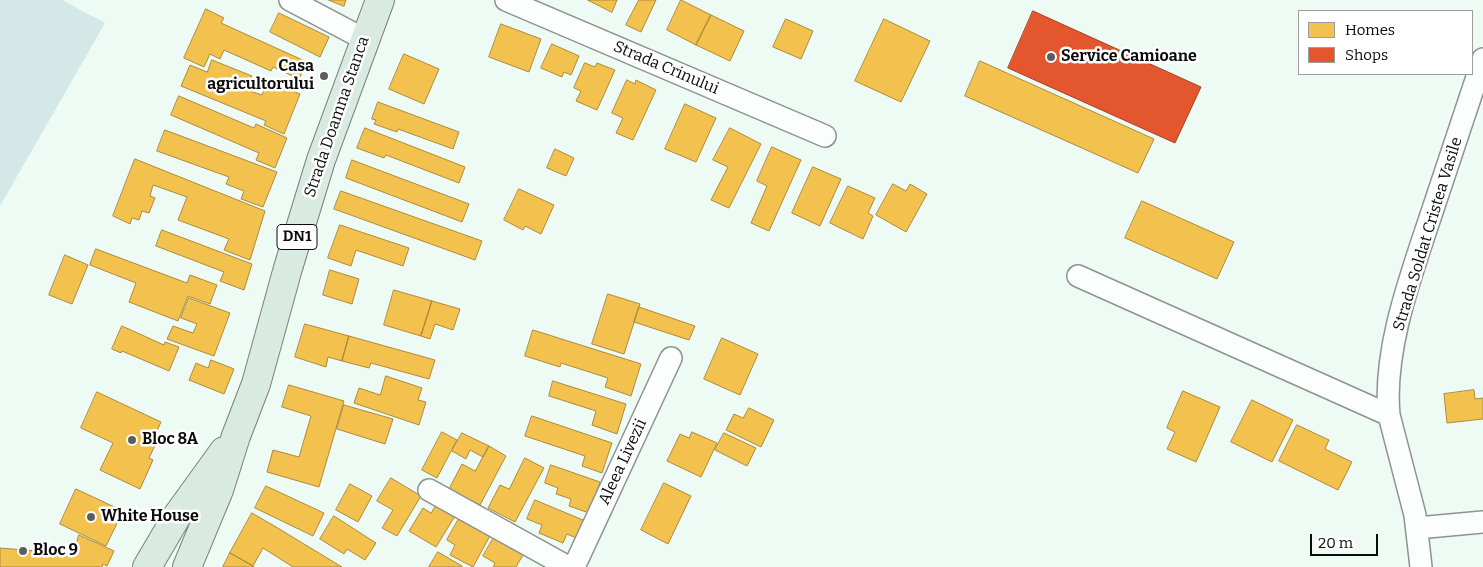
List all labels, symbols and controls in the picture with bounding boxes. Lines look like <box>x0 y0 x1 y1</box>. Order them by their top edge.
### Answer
legend <box>1298 10 1473 75</box>
text: Homes <box>1345 21 1395 39</box>
street label: Strada Doamna Stanca <box>300 34 374 200</box>
street label: Strada Crinului <box>610 37 722 99</box>
text: Shops <box>1345 46 1388 64</box>
place label: Service Camioane <box>1061 47 1197 67</box>
marker: Service Camioane <box>1045 51 1057 63</box>
place label: Casa agricultorului <box>207 57 314 95</box>
marker: Casa agricultorului <box>318 70 330 82</box>
street label: Strada Soldat Cristea Vasile <box>1389 135 1467 333</box>
road number: DN1 <box>277 224 317 250</box>
street label: Aleea Livezii <box>595 416 651 508</box>
place label: Bloc 8A <box>142 430 198 450</box>
marker: Bloc 8A <box>126 434 138 446</box>
place label: White House <box>101 507 199 527</box>
marker: White House <box>85 511 97 523</box>
scale bar <box>1313 524 1380 556</box>
text: 20 m <box>1318 534 1353 552</box>
place label: Bloc 9 <box>33 541 78 561</box>
marker: Bloc 9 <box>17 545 29 557</box>

